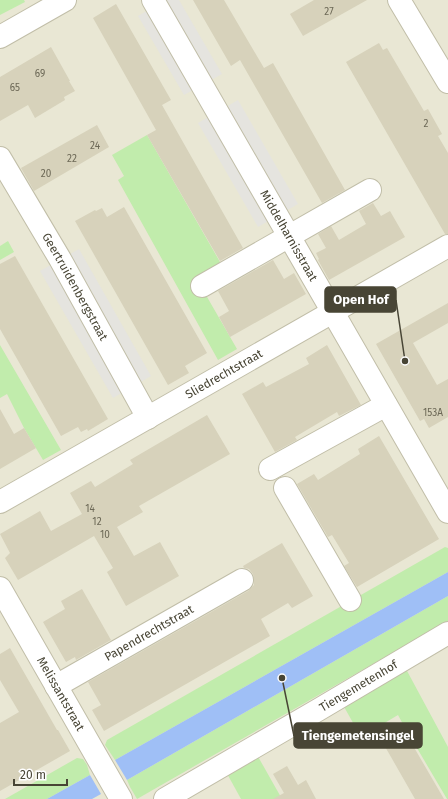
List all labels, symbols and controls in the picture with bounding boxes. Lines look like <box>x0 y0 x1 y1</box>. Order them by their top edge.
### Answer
house number: 27 <box>324 6 334 18</box>
house number: 69 <box>35 68 45 80</box>
house number: 65 <box>10 82 20 94</box>
house number: 2 <box>424 118 429 130</box>
house number: 24 <box>90 140 101 152</box>
house number: 22 <box>67 153 77 165</box>
house number: 20 <box>41 168 52 180</box>
street label: Middelharnisstraat <box>257 188 321 284</box>
street label: Geertruidenbergstraat <box>39 230 111 344</box>
callout: Open Hof <box>325 287 396 312</box>
text: Open Hof <box>333 292 390 307</box>
street label: Sliedrechtstraat <box>183 346 266 402</box>
house number: 153A <box>423 407 443 419</box>
house number: 14 <box>85 503 96 515</box>
house number: 12 <box>92 516 102 528</box>
house number: 10 <box>100 529 110 541</box>
street label: Papendrechtstraat <box>102 602 197 664</box>
street label: Melissantstraat <box>34 654 88 734</box>
street label: Tiengemetenhof <box>317 657 401 715</box>
callout: Tiengemetensingel <box>294 723 422 748</box>
text: Tiengemetensingel <box>302 728 414 743</box>
scale bar <box>14 761 67 787</box>
text: 20 m <box>20 768 46 782</box>

